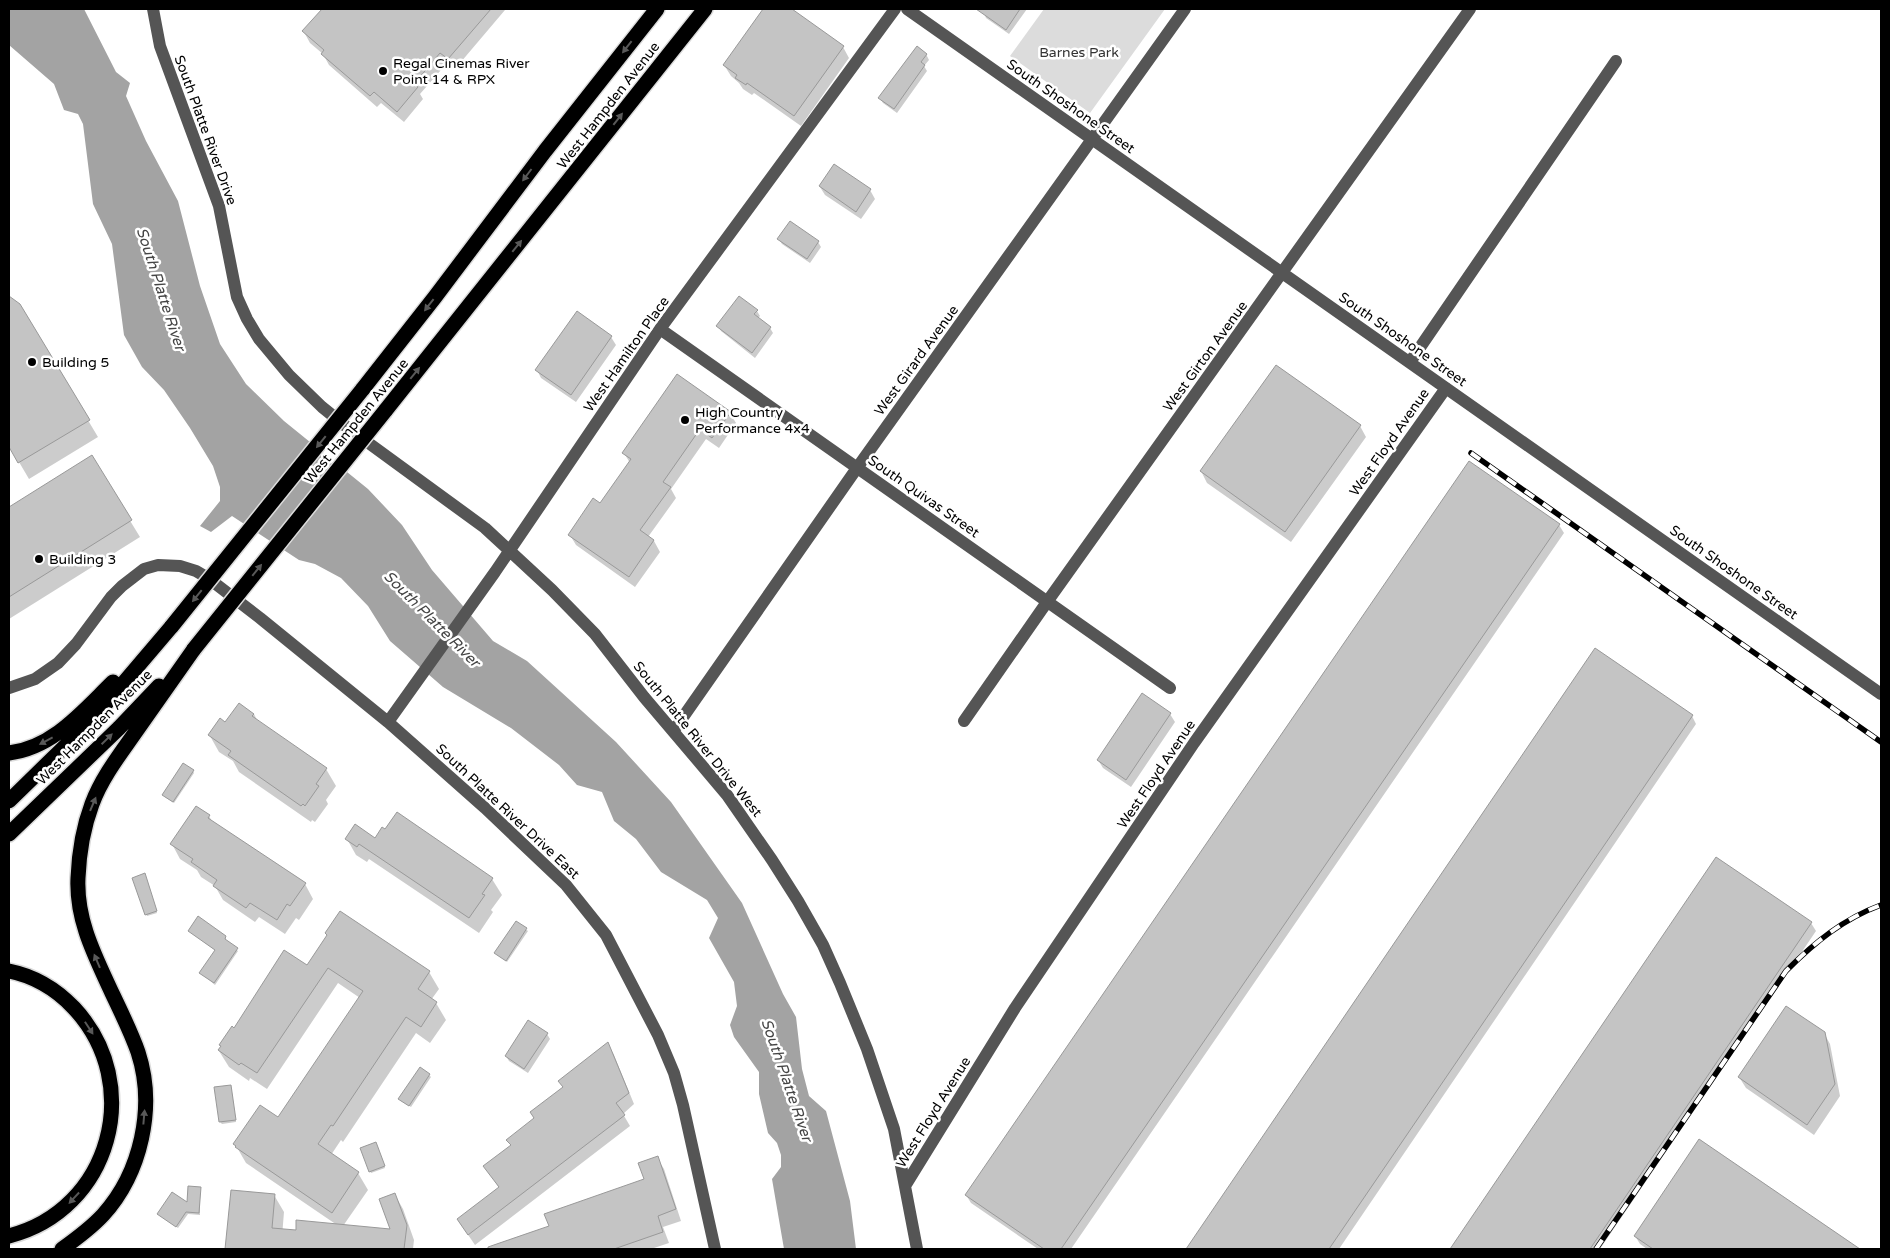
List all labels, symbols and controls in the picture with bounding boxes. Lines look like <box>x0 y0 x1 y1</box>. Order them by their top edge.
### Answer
street label: West Hampden Avenue <box>554 38 663 172</box>
one-way arrow <box>621 40 632 53</box>
park label: Barnes Park <box>1039 44 1119 61</box>
street label: South Platte River Drive <box>171 53 241 207</box>
place label: Regal Cinemas River Point 14 & RPX <box>393 55 530 88</box>
street label: South Shoshone Street <box>1003 56 1139 158</box>
marker: Regal Cinemas River Point 14 & RPX <box>377 65 389 77</box>
one-way arrow <box>613 112 623 126</box>
one-way arrow <box>522 168 532 182</box>
water label: South Platte River <box>133 225 190 355</box>
one-way arrow <box>512 240 523 253</box>
street label: South Shoshone Street <box>1335 289 1471 391</box>
street label: West Hamilton Place <box>580 293 673 415</box>
one-way arrow <box>424 298 434 312</box>
street label: West Girton Avenue <box>1160 298 1251 415</box>
street label: West Girard Avenue <box>871 302 962 419</box>
place label: Building 5 <box>42 354 109 371</box>
street label: West Hampden Avenue <box>301 355 412 487</box>
marker: Building 5 <box>26 356 38 368</box>
one-way arrow <box>410 367 421 380</box>
street label: West Floyd Avenue <box>1346 385 1433 499</box>
place label: High Country Performance 4x4 <box>695 404 810 437</box>
marker: High Country Performance 4x4 <box>679 414 691 426</box>
one-way arrow <box>315 435 326 448</box>
street label: South Quivas Street <box>865 452 983 542</box>
street label: South Shoshone Street <box>1666 522 1802 624</box>
place label: Building 3 <box>49 551 116 568</box>
marker: Building 3 <box>33 553 45 565</box>
one-way arrow <box>252 564 263 577</box>
water label: South Platte River <box>380 567 485 672</box>
one-way arrow <box>191 589 202 602</box>
street label: South Platte River Drive West <box>630 658 766 821</box>
street label: West Hampden Avenue <box>33 666 156 789</box>
street label: West Floyd Avenue <box>1114 717 1199 832</box>
one-way arrow <box>101 733 113 745</box>
one-way arrow <box>38 737 53 745</box>
street label: South Platte River Drive East <box>432 740 584 883</box>
one-way arrow <box>89 797 97 811</box>
one-way arrow <box>92 954 100 968</box>
water label: South Platte River <box>758 1016 817 1146</box>
one-way arrow <box>84 1021 94 1034</box>
street label: West Floyd Avenue <box>892 1054 974 1171</box>
one-way arrow <box>141 1108 149 1124</box>
one-way arrow <box>68 1192 80 1204</box>

